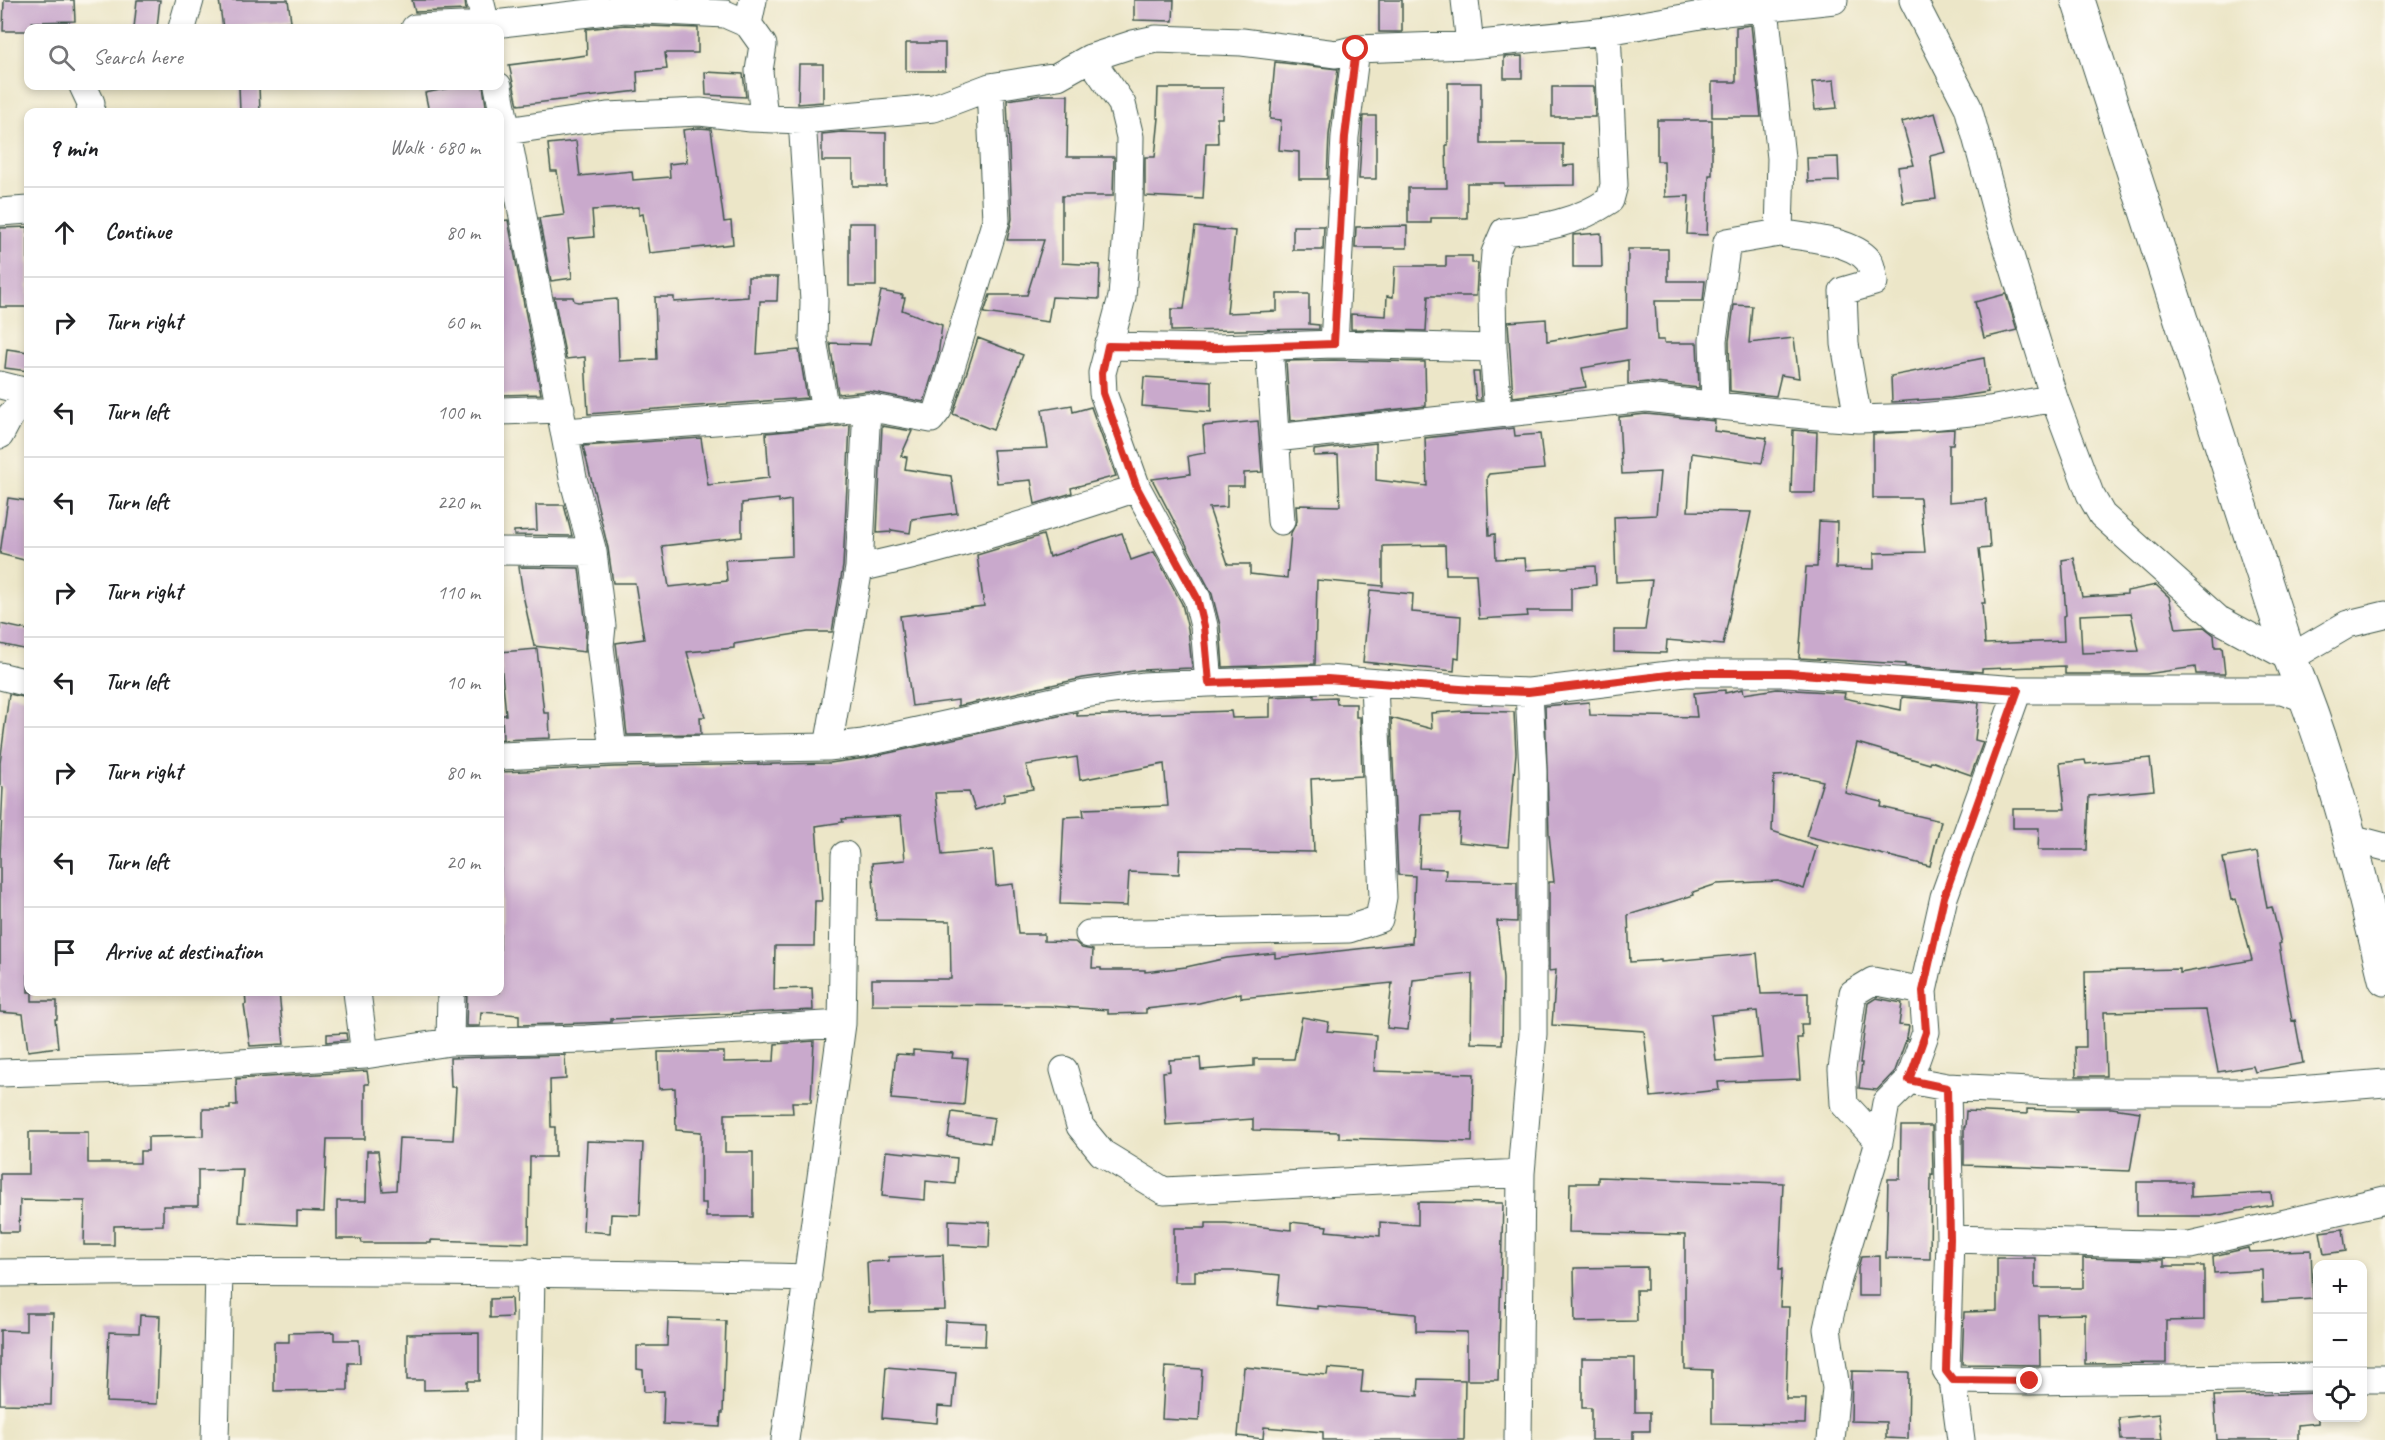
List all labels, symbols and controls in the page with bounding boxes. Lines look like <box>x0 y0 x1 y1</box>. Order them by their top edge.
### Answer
search box <box>24 24 504 90</box>
route start <box>1342 35 1368 61</box>
icon: search <box>45 41 78 74</box>
text: Search here <box>93 43 183 71</box>
text: 9 min <box>48 131 98 164</box>
text: Walk · 680 m <box>390 135 480 160</box>
icon: ahead <box>48 216 81 249</box>
text: Continue <box>105 218 171 246</box>
text: 80 m <box>446 220 480 245</box>
icon: right <box>48 306 81 339</box>
text: Turn right <box>105 308 182 336</box>
text: 60 m <box>446 310 480 335</box>
icon: left <box>48 396 81 429</box>
text: Turn left <box>105 398 169 426</box>
text: 100 m <box>437 400 480 425</box>
icon: left <box>48 486 81 519</box>
text: Turn left <box>105 488 169 516</box>
text: 220 m <box>437 490 480 515</box>
icon: right <box>48 576 81 609</box>
text: Turn right <box>105 578 182 606</box>
text: 110 m <box>437 580 480 605</box>
icon: left <box>48 666 81 699</box>
text: Turn left <box>105 668 169 696</box>
text: 10 m <box>446 670 480 695</box>
icon: right <box>48 756 81 789</box>
text: Turn right <box>105 758 182 786</box>
text: 80 m <box>446 760 480 785</box>
icon: left <box>48 846 81 879</box>
text: Turn left <box>105 848 169 876</box>
text: 20 m <box>446 850 480 875</box>
icon: arrive <box>48 936 81 969</box>
text: Arrive at destination <box>105 938 262 966</box>
map controls <box>2313 1260 2367 1422</box>
button: + <box>2313 1260 2367 1314</box>
button: − <box>2313 1314 2367 1368</box>
route end <box>2016 1367 2042 1393</box>
button: locate <box>2313 1368 2367 1422</box>

